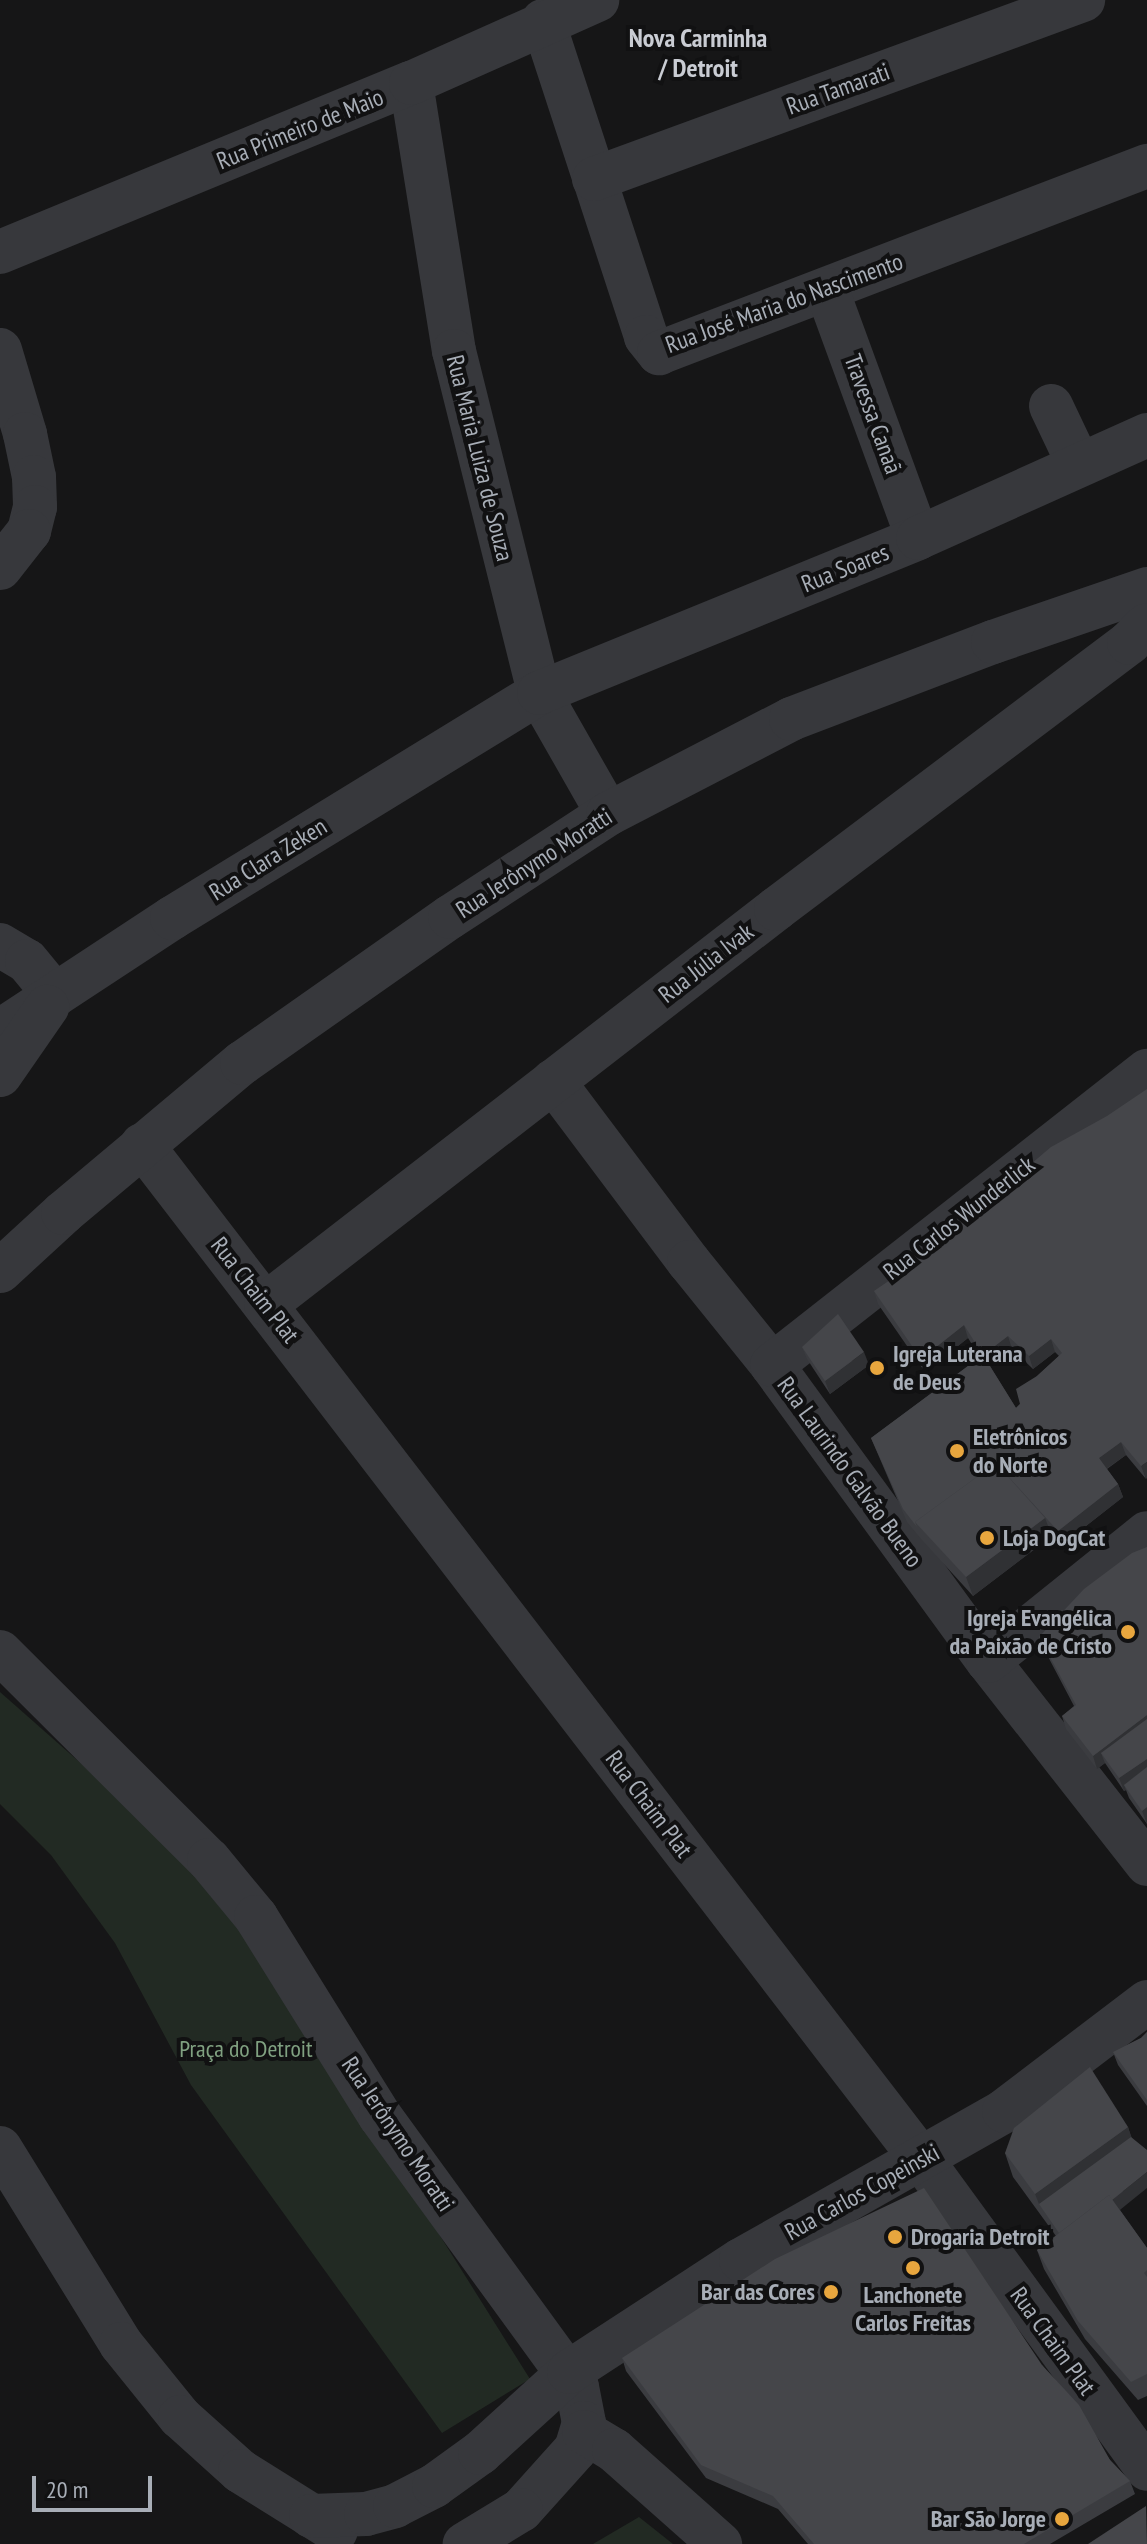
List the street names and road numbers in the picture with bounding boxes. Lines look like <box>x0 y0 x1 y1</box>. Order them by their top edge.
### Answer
street label: Rua Tamarati <box>782 57 894 121</box>
street label: Rua Primeiro de Maio <box>212 82 388 176</box>
street label: Rua José Maria do Nascimento <box>661 247 907 359</box>
street label: Travessa Canaã <box>838 350 908 478</box>
street label: Rua Maria Luiza de Souza <box>440 352 520 564</box>
street label: Rua Soares <box>797 538 893 598</box>
street label: Rua Jerônymo Moratti <box>451 802 617 924</box>
street label: Rua Clara Zeken <box>204 812 332 906</box>
street label: Rua Júlia Ivak <box>653 917 759 1009</box>
street label: Rua Carlos Wunderlick <box>877 1150 1041 1286</box>
street label: Rua Chaim Plat <box>205 1231 305 1349</box>
street label: Rua Laurindo Galvão Bueno <box>771 1371 929 1573</box>
street label: Rua Chaim Plat <box>599 1745 699 1863</box>
street label: Rua Jerônymo Moratti <box>336 2051 460 2217</box>
street label: Rua Carlos Copeinski <box>780 2138 944 2246</box>
street label: Rua Chaim Plat <box>1004 2281 1102 2401</box>

